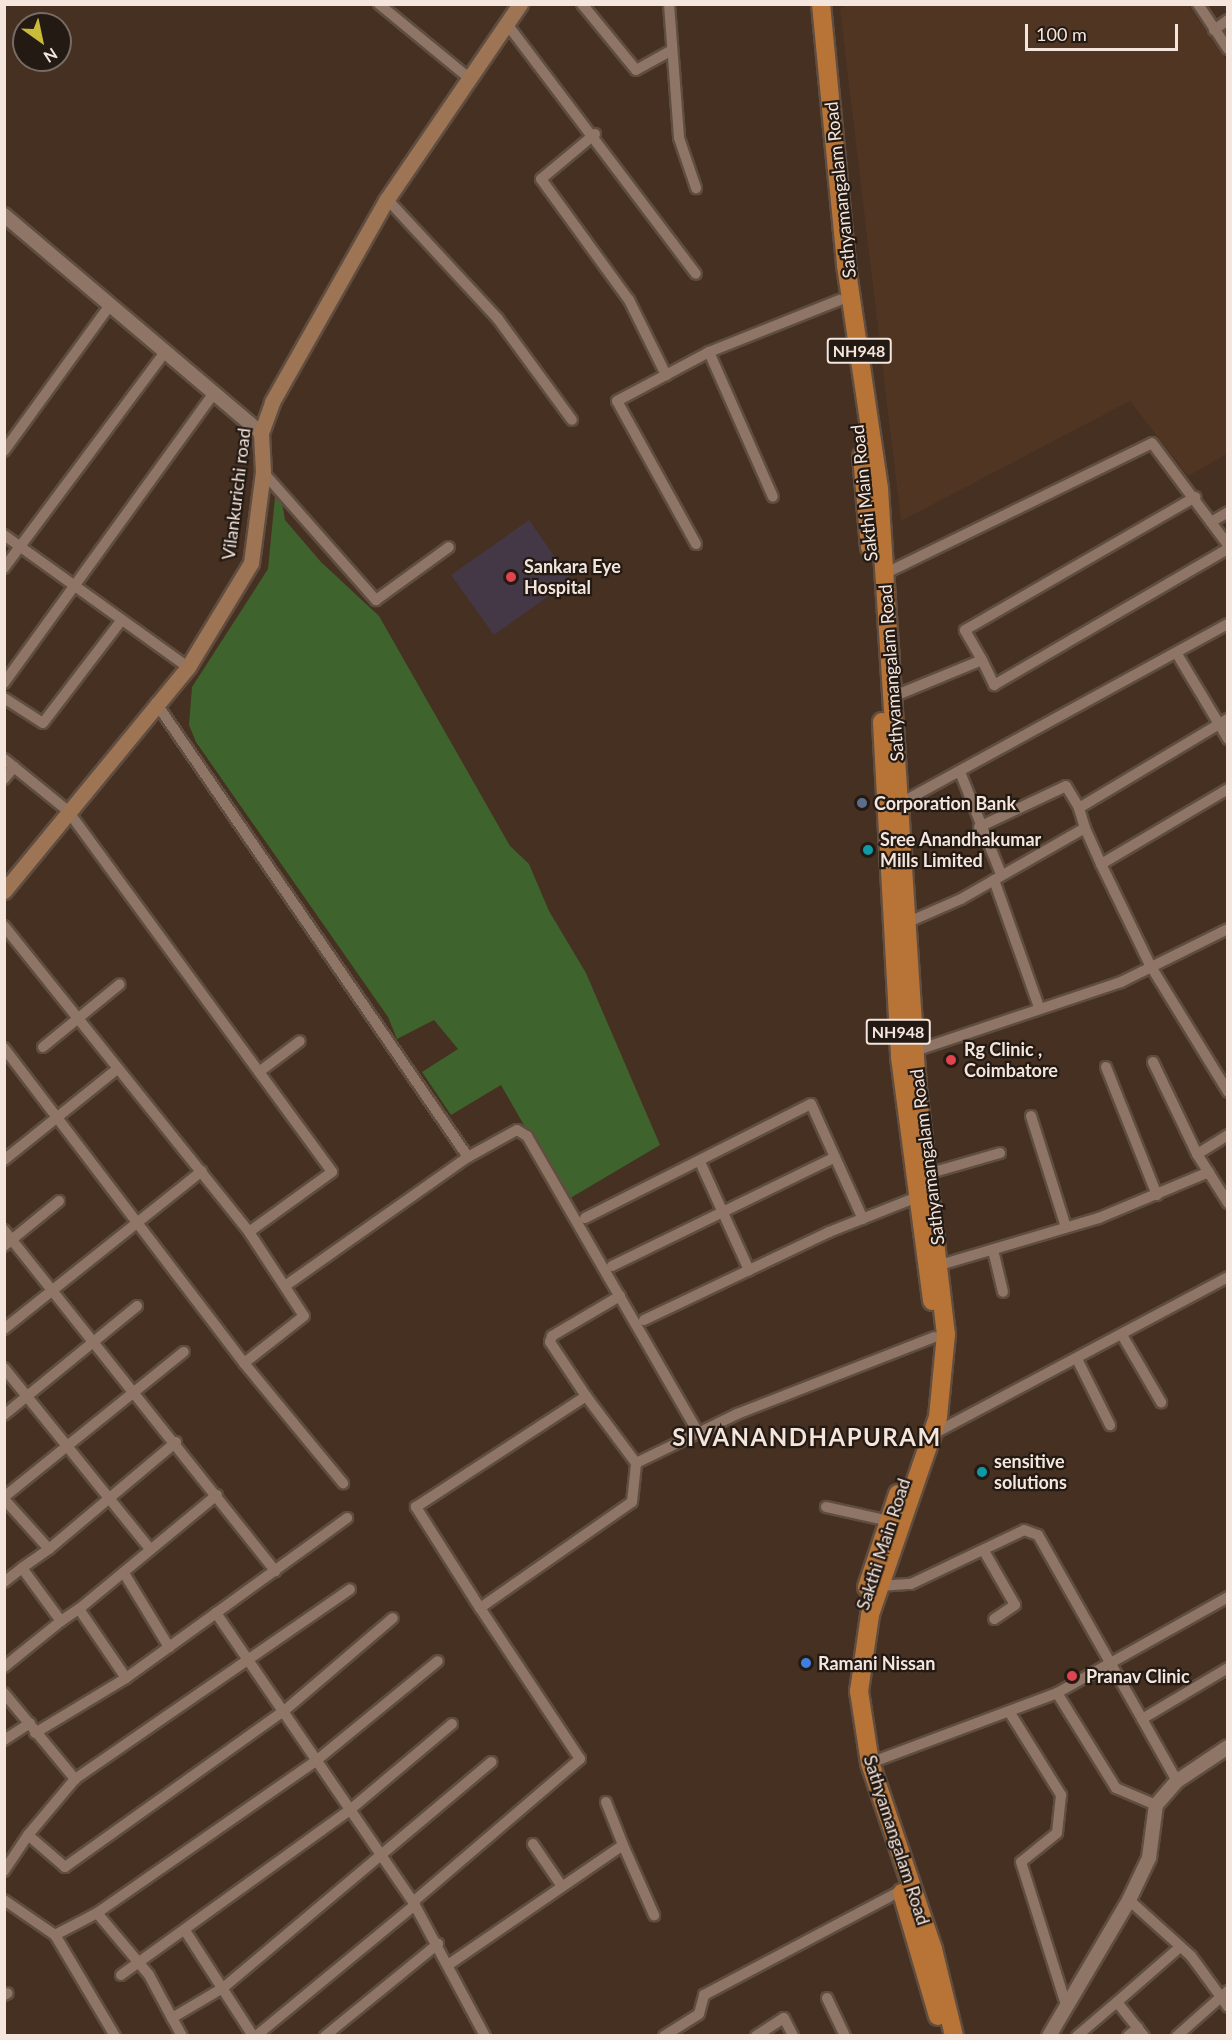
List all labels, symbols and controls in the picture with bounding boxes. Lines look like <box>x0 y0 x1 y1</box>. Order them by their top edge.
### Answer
north arrow <box>12 12 72 72</box>
scale bar <box>1028 12 1181 50</box>
text: 100 m <box>1036 23 1087 45</box>
text: N <box>41 45 61 67</box>
street label: Sathyamangalam Road <box>820 101 860 279</box>
road number: NH948 <box>826 338 892 364</box>
street label: Sakthi Main Road <box>846 424 882 562</box>
street label: Vilankurichi road <box>217 427 255 561</box>
place label: Sankara Eye Hospital <box>524 556 621 598</box>
marker: Sankara Eye Hospital <box>502 568 520 586</box>
street label: Sathyamangalam Road <box>874 584 908 762</box>
place label: Corporation Bank <box>874 792 1016 814</box>
marker: Corporation Bank <box>855 796 869 810</box>
place label: Sree Anandhakumar Mills Limited <box>880 829 1042 872</box>
marker: Sree Anandhakumar Mills Limited <box>861 843 875 857</box>
road number: NH948 <box>865 1019 931 1045</box>
place label: Rg Clinic , Coimbatore <box>964 1039 1058 1082</box>
marker: Rg Clinic , Coimbatore <box>942 1051 960 1069</box>
street label: Sathyamangalam Road <box>905 1068 949 1246</box>
district label: SIVANANDHAPURAM <box>672 1423 942 1451</box>
place label: sensitive solutions <box>994 1451 1067 1494</box>
marker: sensitive solutions <box>975 1465 989 1479</box>
street label: Sakthi Main Road <box>851 1475 915 1613</box>
place label: Ramani Nissan <box>818 1652 935 1674</box>
marker: Ramani Nissan <box>799 1656 813 1670</box>
place label: Pranav Clinic <box>1086 1665 1190 1687</box>
marker: Pranav Clinic <box>1063 1667 1081 1685</box>
street label: Sathyamangalam Road <box>859 1752 935 1928</box>

